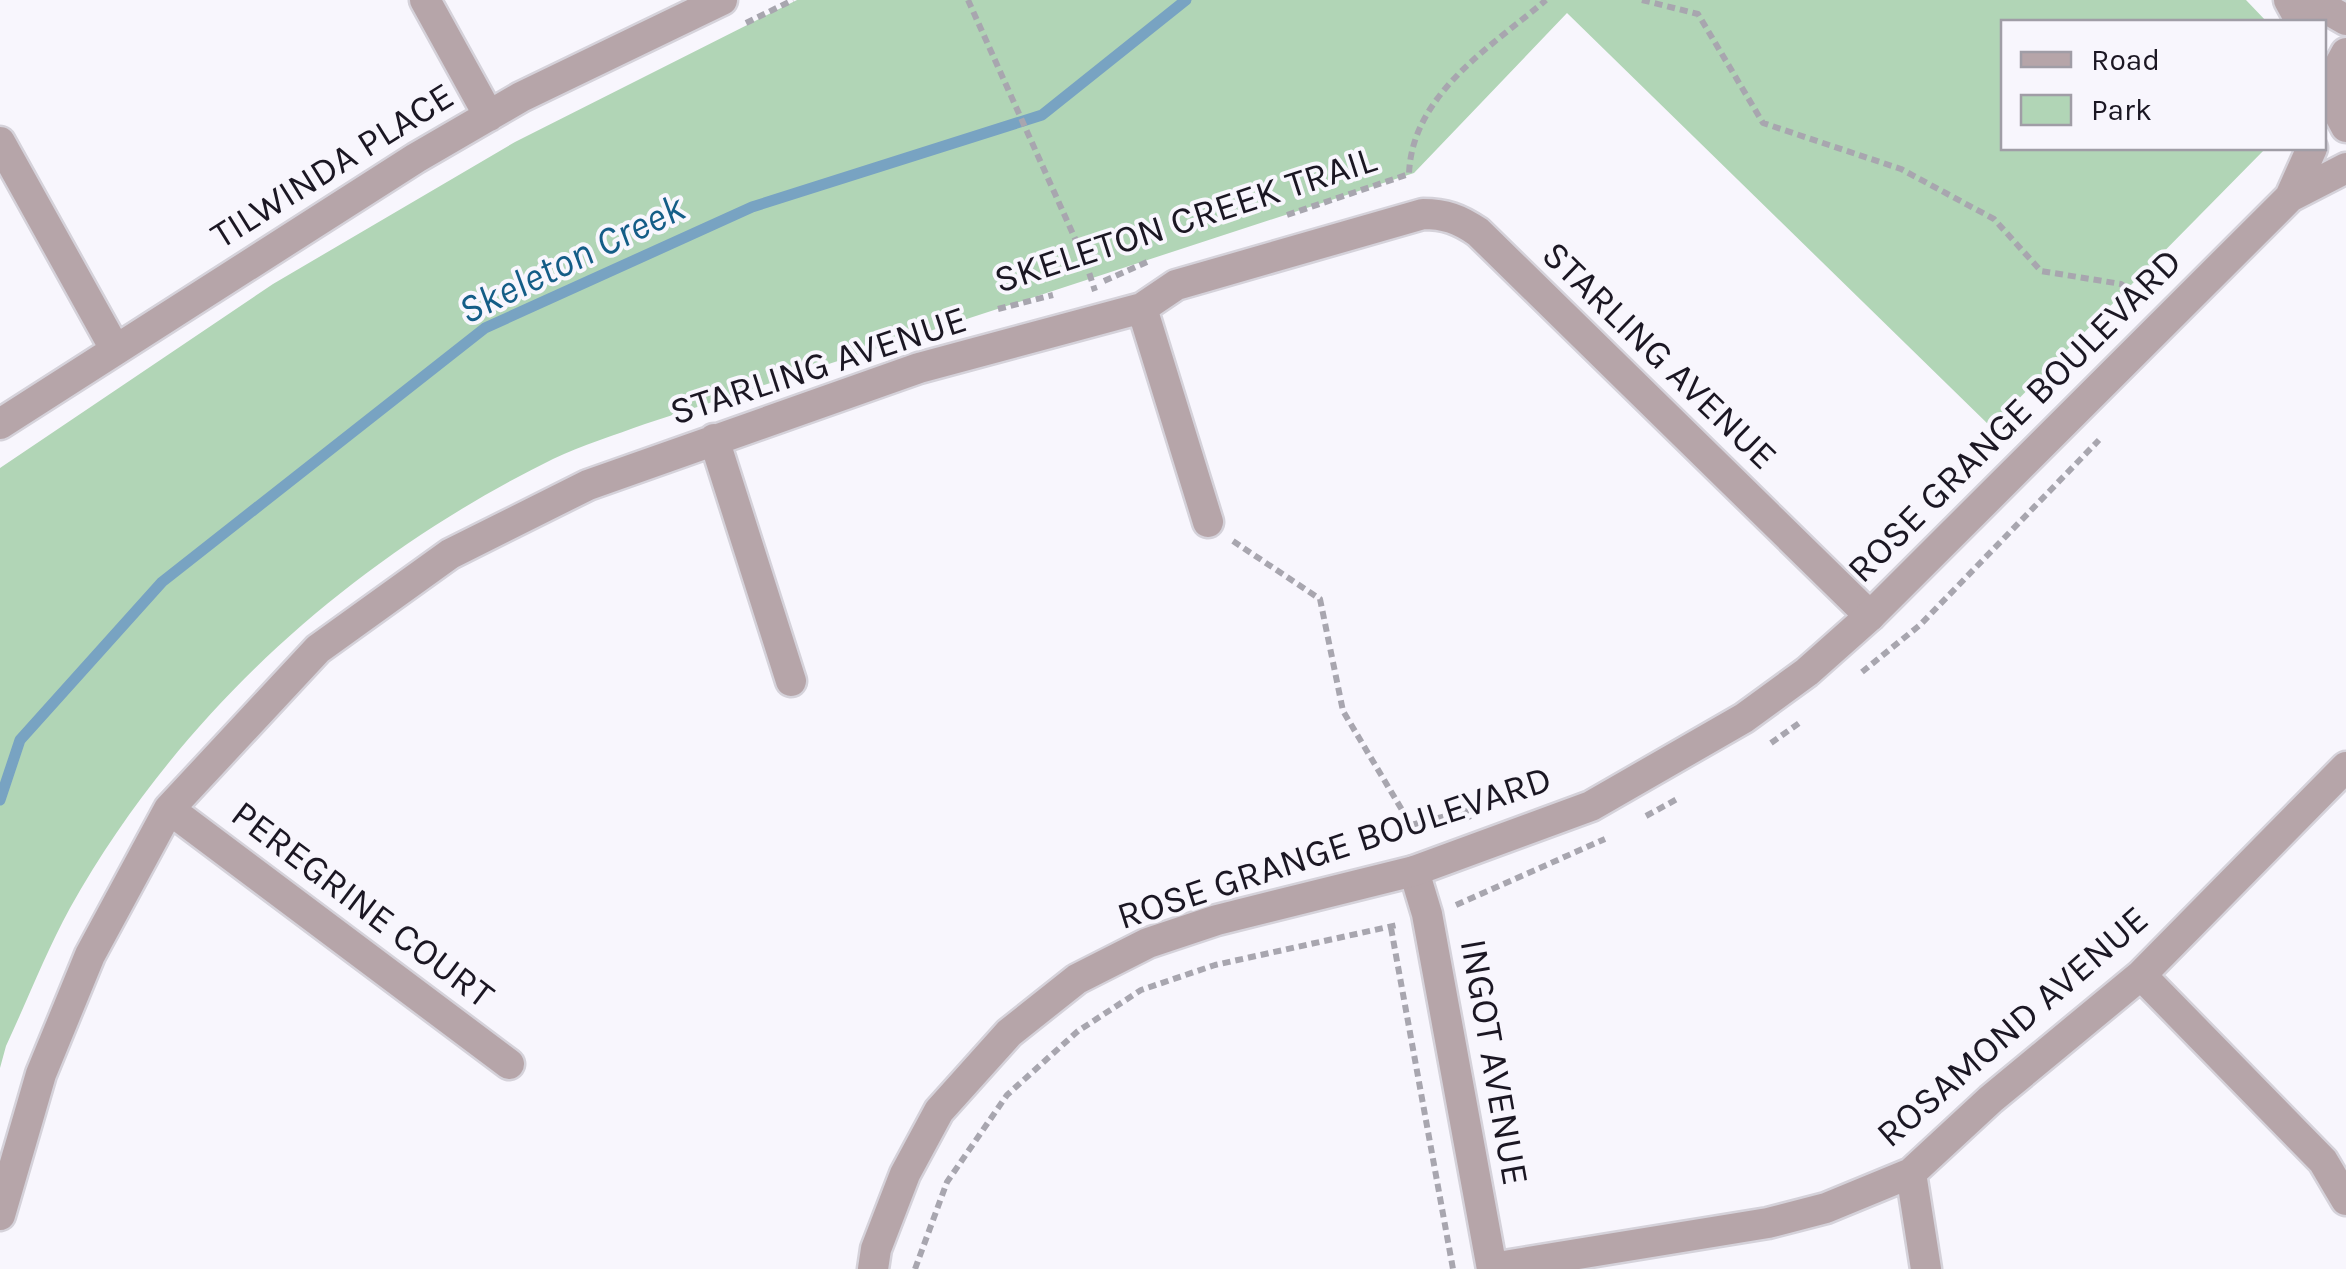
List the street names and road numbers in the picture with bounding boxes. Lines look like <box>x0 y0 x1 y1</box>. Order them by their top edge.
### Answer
street label: TILWINDA PLACE <box>203 73 462 258</box>
street label: SKELETON CREEK TRAIL <box>988 136 1382 303</box>
street label: STARLING AVENUE <box>1533 232 1786 479</box>
street label: ROSE GRANGE BOULEVARD <box>1838 239 2191 592</box>
street label: STARLING AVENUE <box>664 296 972 435</box>
street label: ROSE GRANGE BOULEVARD <box>1111 756 1557 939</box>
street label: PEREGRINE COURT <box>223 791 503 1018</box>
street label: ROSAMOND AVENUE <box>1867 896 2157 1157</box>
street label: INGOT AVENUE <box>1451 935 1538 1189</box>

